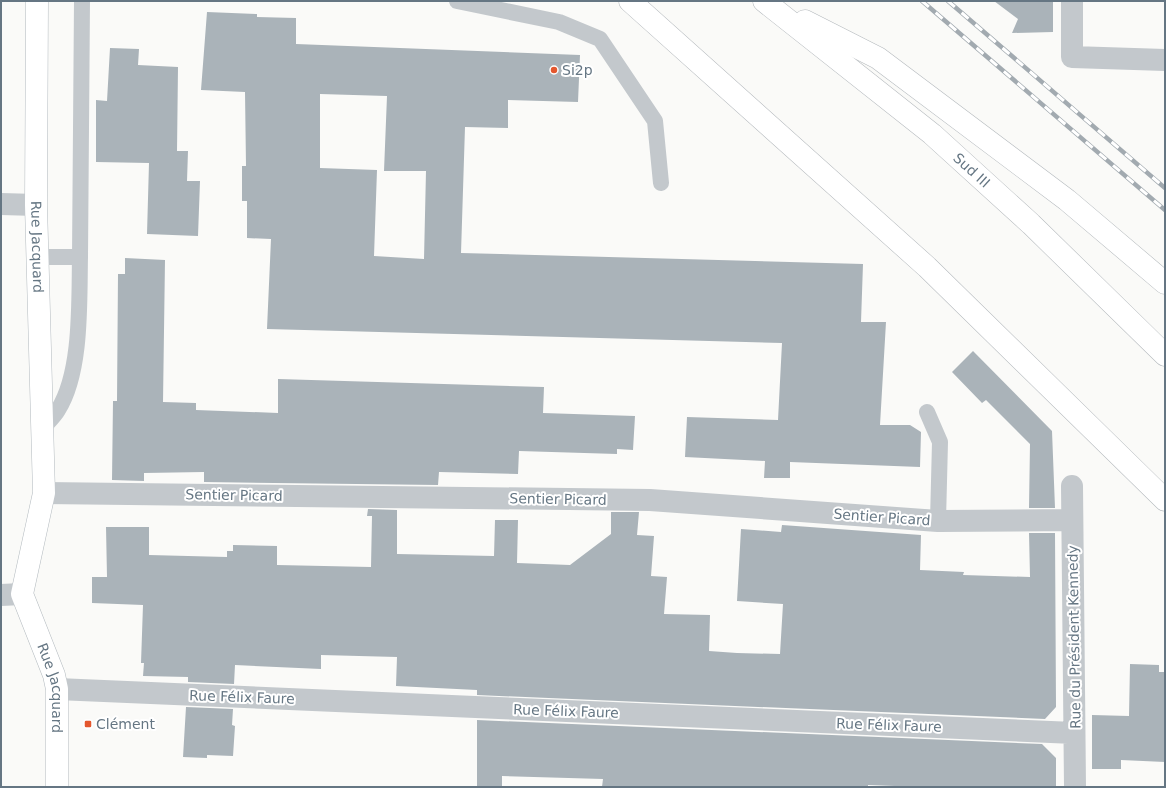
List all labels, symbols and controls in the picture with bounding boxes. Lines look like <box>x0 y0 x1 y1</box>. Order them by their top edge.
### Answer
place label: Si2p <box>562 62 593 78</box>
marker: Si2p <box>549 65 559 75</box>
street label: Sud III <box>950 150 993 191</box>
street label: Rue Jacquard <box>28 201 46 293</box>
street label: Sentier Picard <box>185 486 283 504</box>
street label: Sentier Picard <box>509 490 607 508</box>
street label: Sentier Picard <box>833 506 931 528</box>
street label: Rue du Président Kennedy <box>1064 545 1084 729</box>
street label: Rue Jacquard <box>34 641 66 733</box>
street label: Rue Félix Faure <box>189 687 295 707</box>
street label: Rue Félix Faure <box>513 701 619 721</box>
street label: Rue Félix Faure <box>836 715 942 735</box>
place label: Clément <box>96 716 155 732</box>
marker: Clément <box>83 719 93 729</box>

